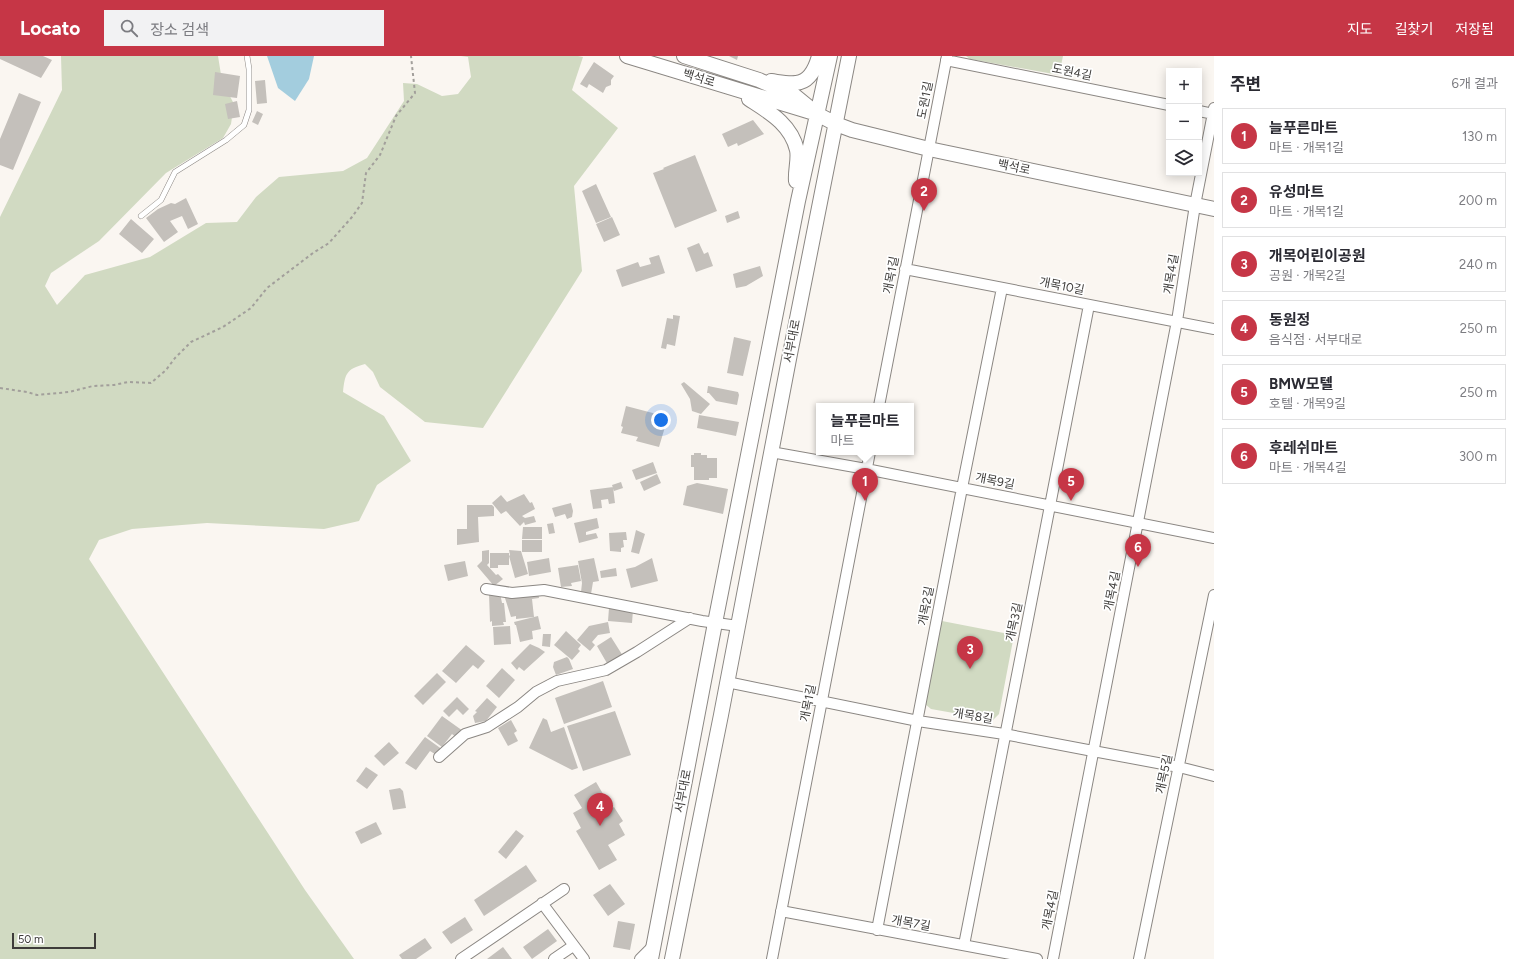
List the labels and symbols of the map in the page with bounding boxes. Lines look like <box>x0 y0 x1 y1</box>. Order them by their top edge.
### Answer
street label: 도원4길 <box>1051 61 1093 83</box>
street label: 백석로 <box>681 66 717 90</box>
street label: 도원1길 <box>914 80 936 120</box>
street label: 백석로 <box>996 157 1032 177</box>
pin: 2 <box>911 178 937 211</box>
street label: 개목4길 <box>1161 253 1181 295</box>
street label: 개목1길 <box>880 255 902 295</box>
street label: 개목10길 <box>1038 275 1086 297</box>
street label: 서부대로 <box>781 318 803 364</box>
your location <box>651 410 671 430</box>
pin: 1 <box>852 468 878 501</box>
pin: 5 <box>1058 468 1084 501</box>
street label: 개목9길 <box>974 470 1016 492</box>
pin: 6 <box>1125 534 1151 567</box>
street label: 개목4길 <box>1101 570 1123 612</box>
street label: 개목2길 <box>915 585 937 627</box>
street label: 개목3길 <box>1003 601 1025 643</box>
pin: 3 <box>957 636 983 669</box>
street label: 개목1길 <box>797 683 819 723</box>
street label: 개목8길 <box>952 706 994 726</box>
street label: 개목5길 <box>1153 753 1175 795</box>
street label: 서부대로 <box>672 768 694 814</box>
pin: 4 <box>587 793 613 826</box>
street label: 개목4길 <box>1039 889 1061 931</box>
street label: 개목7길 <box>890 913 932 933</box>
scale bar <box>12 931 96 950</box>

